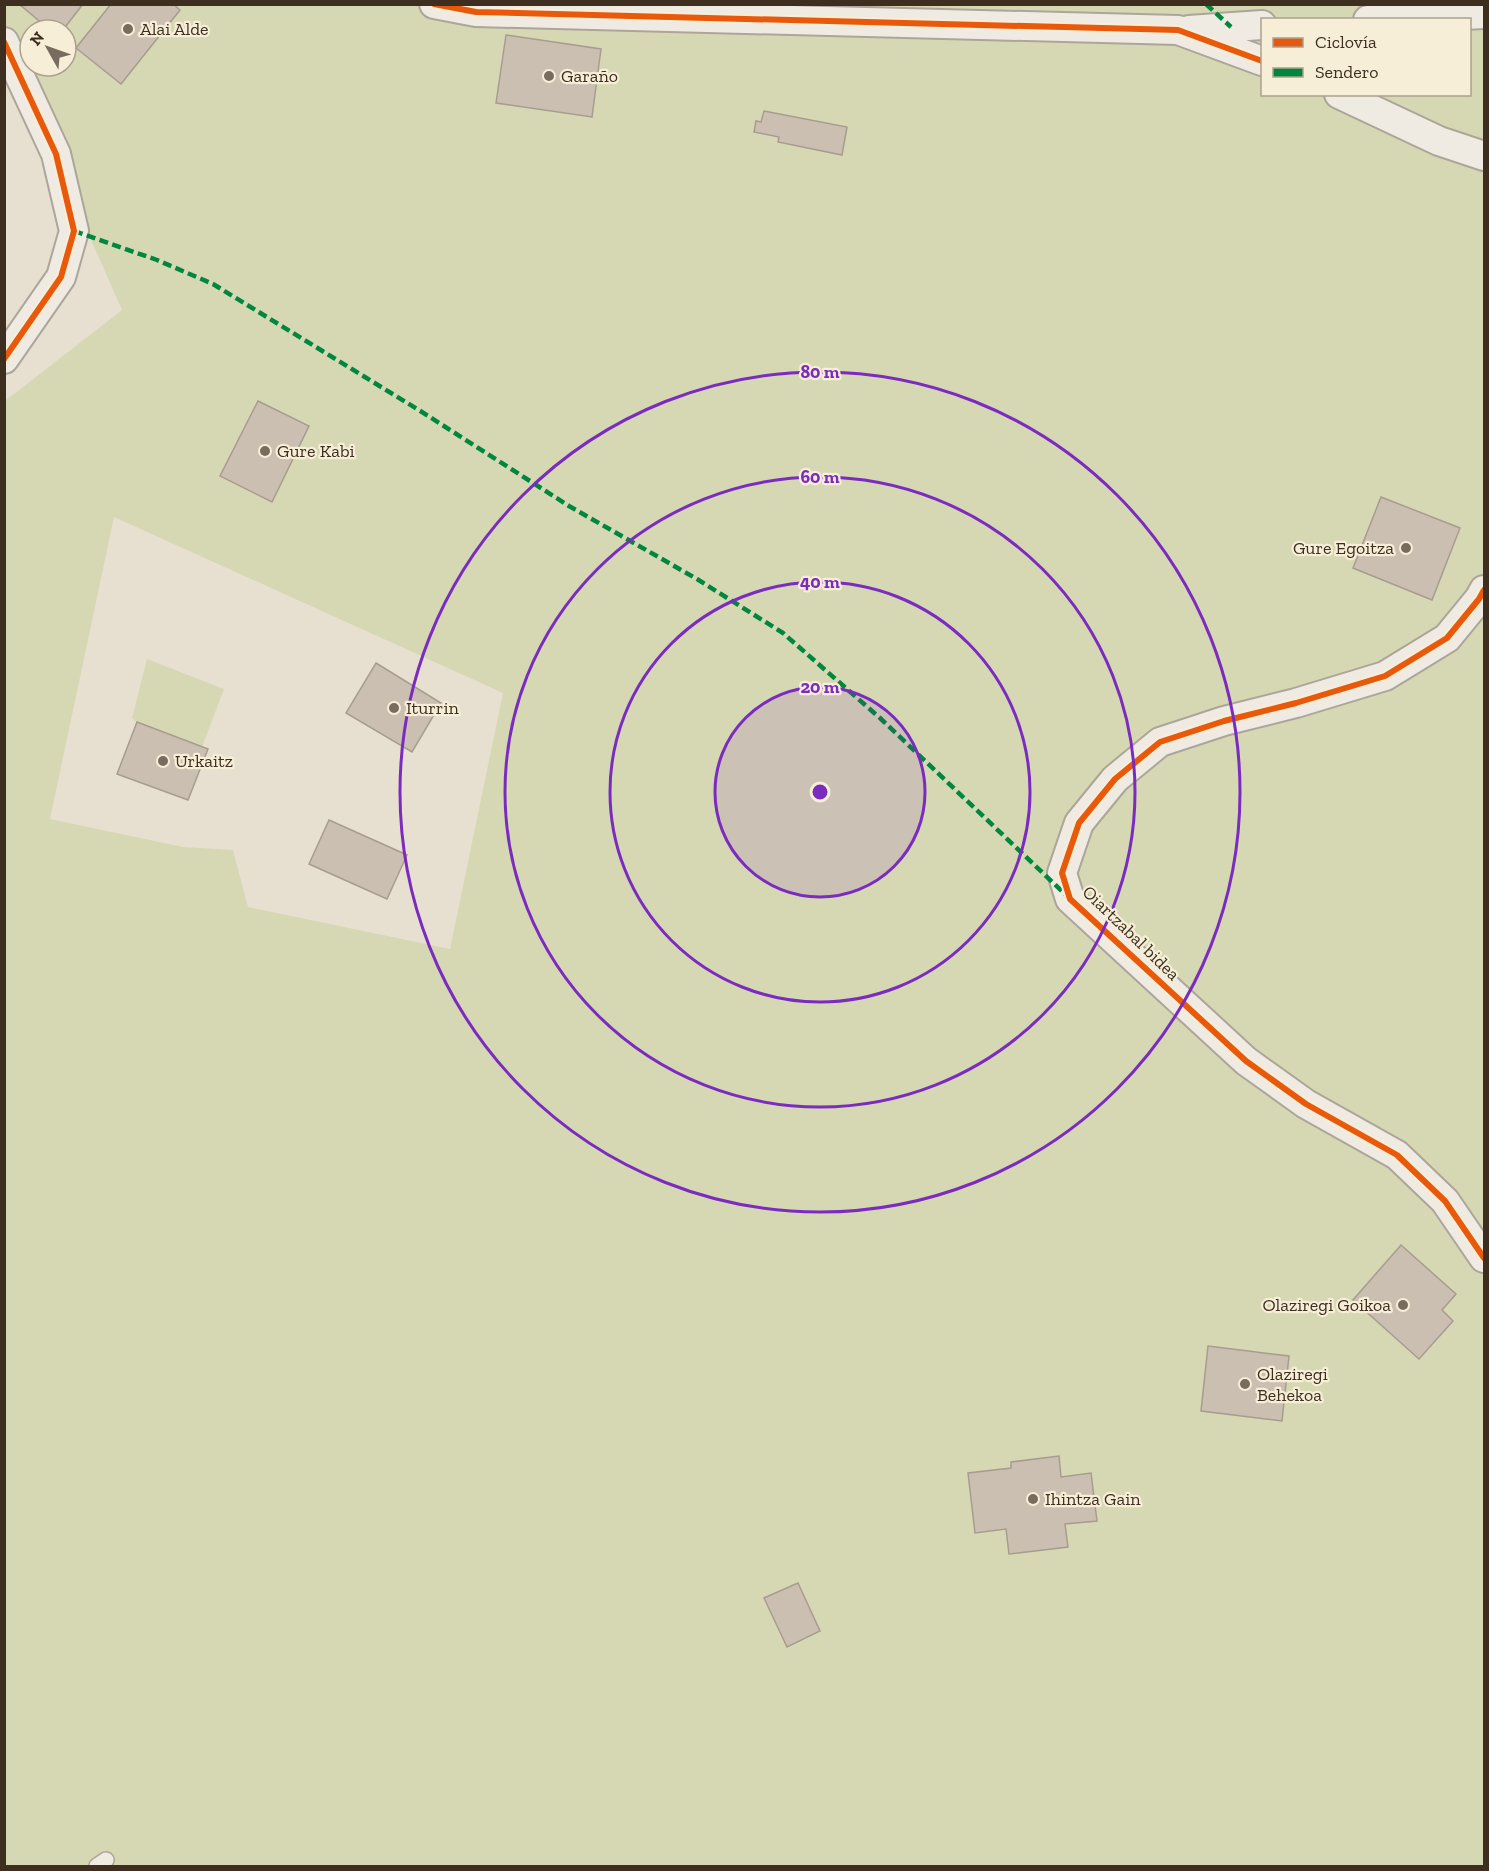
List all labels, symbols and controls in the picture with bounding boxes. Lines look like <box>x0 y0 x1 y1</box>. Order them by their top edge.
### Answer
north arrow <box>18 18 78 78</box>
place label: Alai Alde <box>140 18 209 40</box>
legend <box>1261 18 1471 96</box>
marker: Alai Alde <box>121 22 135 36</box>
text: N <box>26 28 48 49</box>
text: Ciclovía <box>1315 31 1377 53</box>
text: Sendero <box>1315 61 1379 83</box>
place label: Garaño <box>561 65 618 87</box>
marker: Garaño <box>542 69 556 83</box>
text: 80 m <box>800 361 840 383</box>
place label: Gure Kabi <box>277 440 355 462</box>
marker: Gure Kabi <box>258 444 272 458</box>
text: 60 m <box>800 466 840 488</box>
place label: Gure Egoitza <box>1293 537 1394 559</box>
marker: Gure Egoitza <box>1399 541 1413 555</box>
text: 40 m <box>800 571 840 593</box>
text: 20 m <box>800 676 840 698</box>
place label: Iturrin <box>406 697 459 719</box>
marker: Iturrin <box>387 701 401 715</box>
place label: Urkaitz <box>175 750 233 772</box>
marker: Urkaitz <box>156 754 170 768</box>
centre of rings <box>810 782 830 802</box>
street label: Oiartzabal bidea <box>1078 881 1185 985</box>
place label: Olaziregi Goikoa <box>1263 1294 1391 1316</box>
marker: Olaziregi Goikoa <box>1396 1298 1410 1312</box>
place label: Olaziregi Behekoa <box>1257 1363 1328 1406</box>
marker: Olaziregi Behekoa <box>1238 1377 1252 1391</box>
place label: Ihintza Gain <box>1045 1488 1141 1510</box>
marker: Ihintza Gain <box>1026 1492 1040 1506</box>

